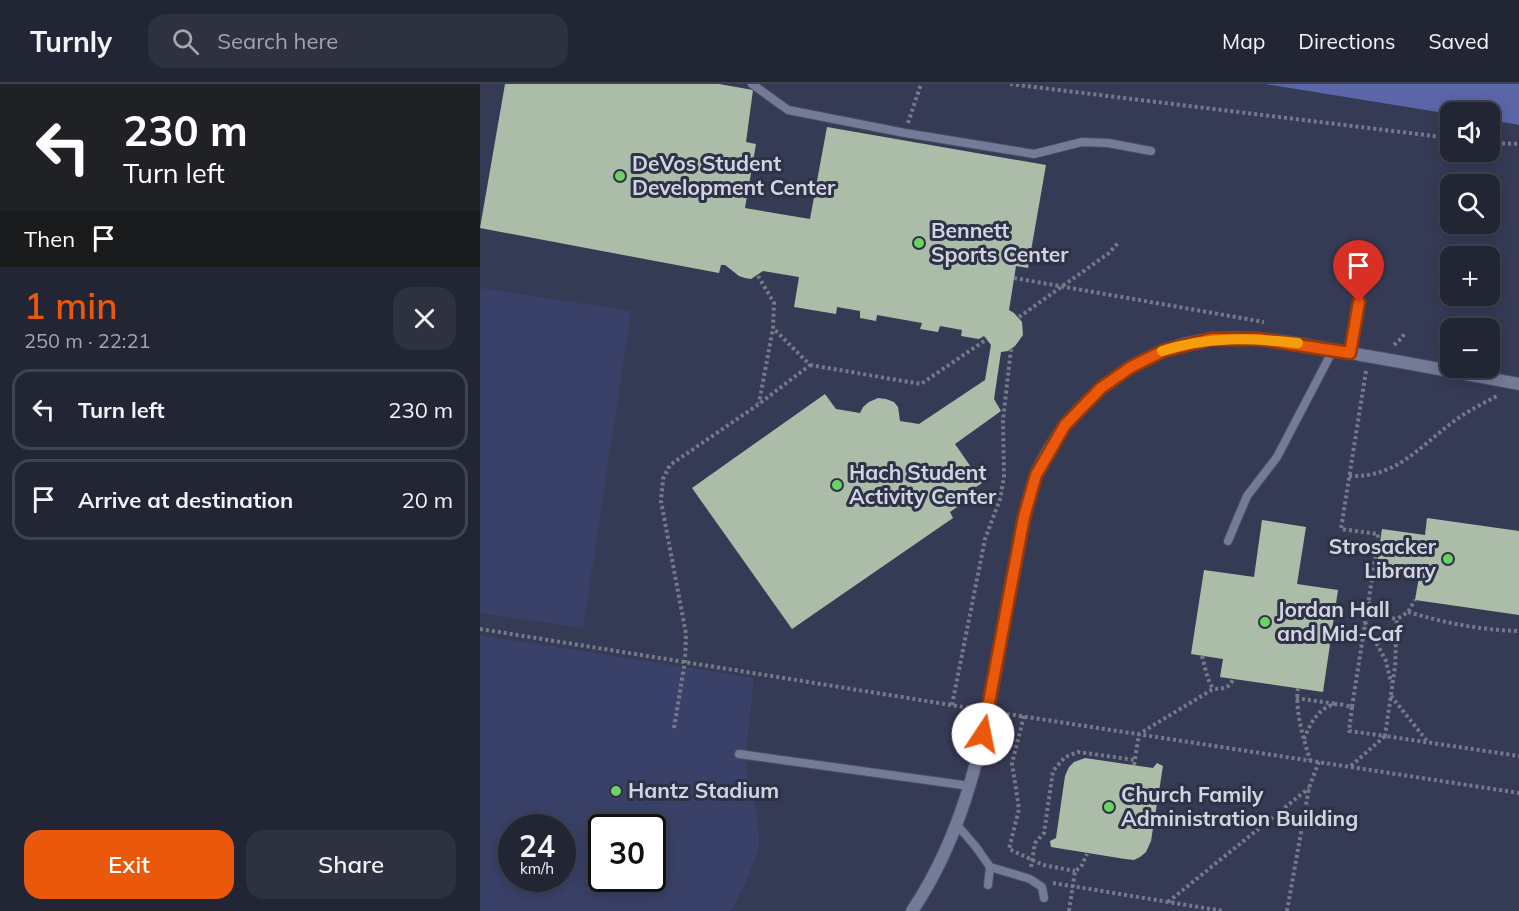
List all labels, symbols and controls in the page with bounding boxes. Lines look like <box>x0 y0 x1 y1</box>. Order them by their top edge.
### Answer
search box <box>148 14 568 68</box>
text: Turnly <box>30 24 112 59</box>
icon: search <box>169 25 202 58</box>
text: Search here <box>217 27 338 55</box>
text: Map <box>1222 28 1265 54</box>
text: Directions <box>1298 28 1395 54</box>
text: Saved <box>1428 28 1489 54</box>
map controls <box>1440 102 1500 378</box>
button: sound <box>1440 102 1500 162</box>
text: 230 m <box>123 104 248 157</box>
icon: left <box>24 108 102 186</box>
place label: DeVos Student Development Center <box>632 150 836 200</box>
text: Turn left <box>123 156 225 190</box>
marker: DeVos Student Development Center <box>613 169 627 183</box>
button: search <box>1440 174 1500 234</box>
place label: Bennett Sports Center <box>931 217 1069 267</box>
icon: arrive <box>87 222 120 255</box>
text: Then <box>24 225 75 253</box>
marker: Bennett Sports Center <box>912 236 926 250</box>
pin <box>1333 240 1384 302</box>
button: + <box>1440 246 1500 306</box>
icon: arrive <box>1342 249 1375 282</box>
text: 1 min <box>24 283 118 328</box>
button: close <box>393 287 456 350</box>
button: − <box>1440 318 1500 378</box>
text: 250 m · 22:21 <box>24 328 150 353</box>
icon: left <box>27 393 60 426</box>
text: Turn left <box>78 396 165 424</box>
text: 230 m <box>388 396 453 424</box>
place label: Hach Student Activity Center <box>849 459 997 509</box>
marker: Hach Student Activity Center <box>830 478 844 492</box>
icon: arrive <box>27 483 60 516</box>
text: Arrive at destination <box>78 486 293 514</box>
text: 20 m <box>402 486 453 514</box>
place label: Strosacker Library <box>1329 533 1437 583</box>
marker: Strosacker Library <box>1441 552 1455 566</box>
place label: Jordan Hall and Mid-Caf <box>1277 596 1403 646</box>
marker: Jordan Hall and Mid-Caf <box>1258 615 1272 629</box>
position arrow <box>951 702 1015 766</box>
place label: Hantz Stadium <box>628 777 779 803</box>
place label: Church Family Administration Building <box>1121 781 1358 831</box>
marker: Hantz Stadium <box>609 784 623 798</box>
marker: Church Family Administration Building <box>1102 800 1116 814</box>
speed limit sign: 30 <box>588 814 666 892</box>
text: 24 <box>519 827 555 865</box>
button: Exit <box>24 830 234 899</box>
button: Share <box>246 830 456 899</box>
text: km/h <box>520 859 554 878</box>

